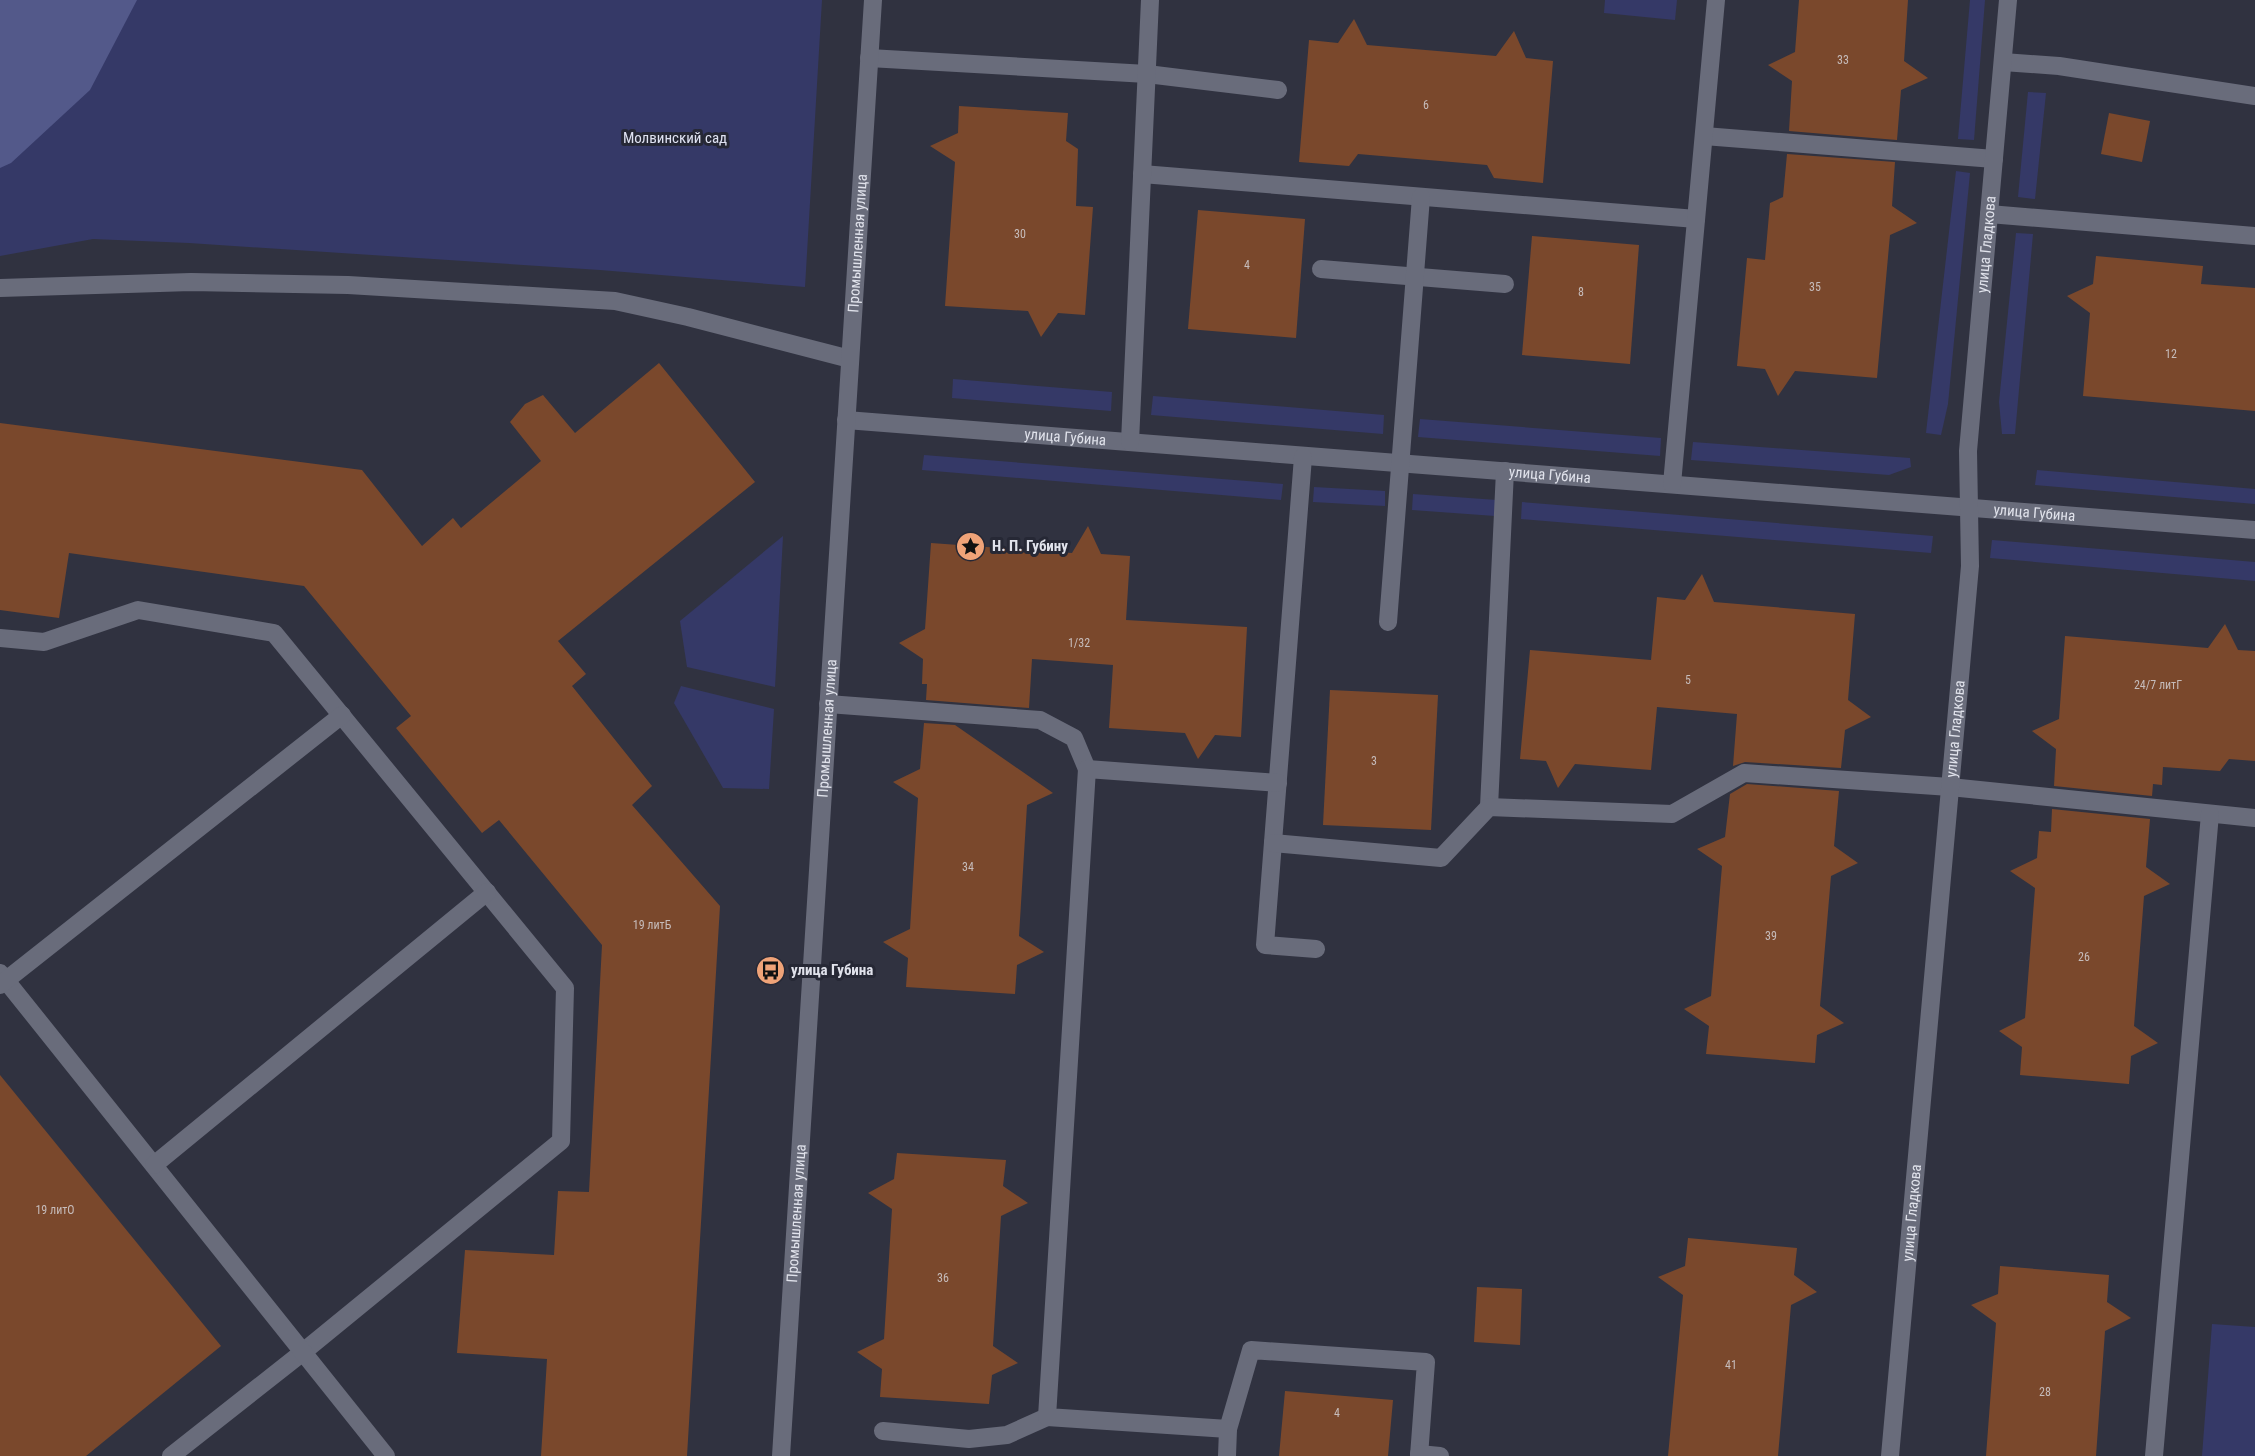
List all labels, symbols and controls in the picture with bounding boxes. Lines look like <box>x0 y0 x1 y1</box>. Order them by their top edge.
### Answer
house number: 33 <box>1837 53 1849 67</box>
house number: 6 <box>1423 98 1429 112</box>
park label: Молвинский сад <box>623 129 727 147</box>
street label: Промышленная улица <box>844 174 871 313</box>
street label: улица Гладкова <box>1973 195 2000 294</box>
house number: 30 <box>1014 227 1026 241</box>
house number: 4 <box>1244 258 1250 272</box>
house number: 35 <box>1809 280 1821 294</box>
house number: 8 <box>1578 285 1584 299</box>
house number: 12 <box>2165 347 2177 361</box>
street label: улица Губина <box>1024 425 1107 449</box>
street label: улица Губина <box>1508 463 1591 487</box>
street label: улица Губина <box>1993 501 2076 525</box>
place icon: Н. П. Губину <box>955 530 987 562</box>
place label: Н. П. Губину <box>992 537 1068 555</box>
house number: 1/32 <box>1068 636 1090 650</box>
street label: Промышленная улица <box>814 659 840 798</box>
house number: 5 <box>1685 673 1691 687</box>
house number: 24/7 литГ <box>2134 678 2182 692</box>
street label: улица Гладкова <box>1942 680 1969 778</box>
house number: 3 <box>1371 754 1377 768</box>
house number: 34 <box>962 860 974 874</box>
house number: 19 литБ <box>633 918 672 932</box>
house number: 39 <box>1765 929 1777 943</box>
house number: 26 <box>2078 950 2090 964</box>
bus stop icon: улица Губина <box>754 954 786 986</box>
place label: улица Губина <box>791 961 873 979</box>
street label: Промышленная улица <box>783 1144 810 1283</box>
street label: улица Гладкова <box>1899 1164 1925 1262</box>
house number: 19 литО <box>35 1203 75 1217</box>
house number: 36 <box>937 1271 949 1285</box>
house number: 41 <box>1725 1358 1737 1372</box>
house number: 28 <box>2039 1385 2051 1399</box>
house number: 4 <box>1334 1406 1340 1420</box>

